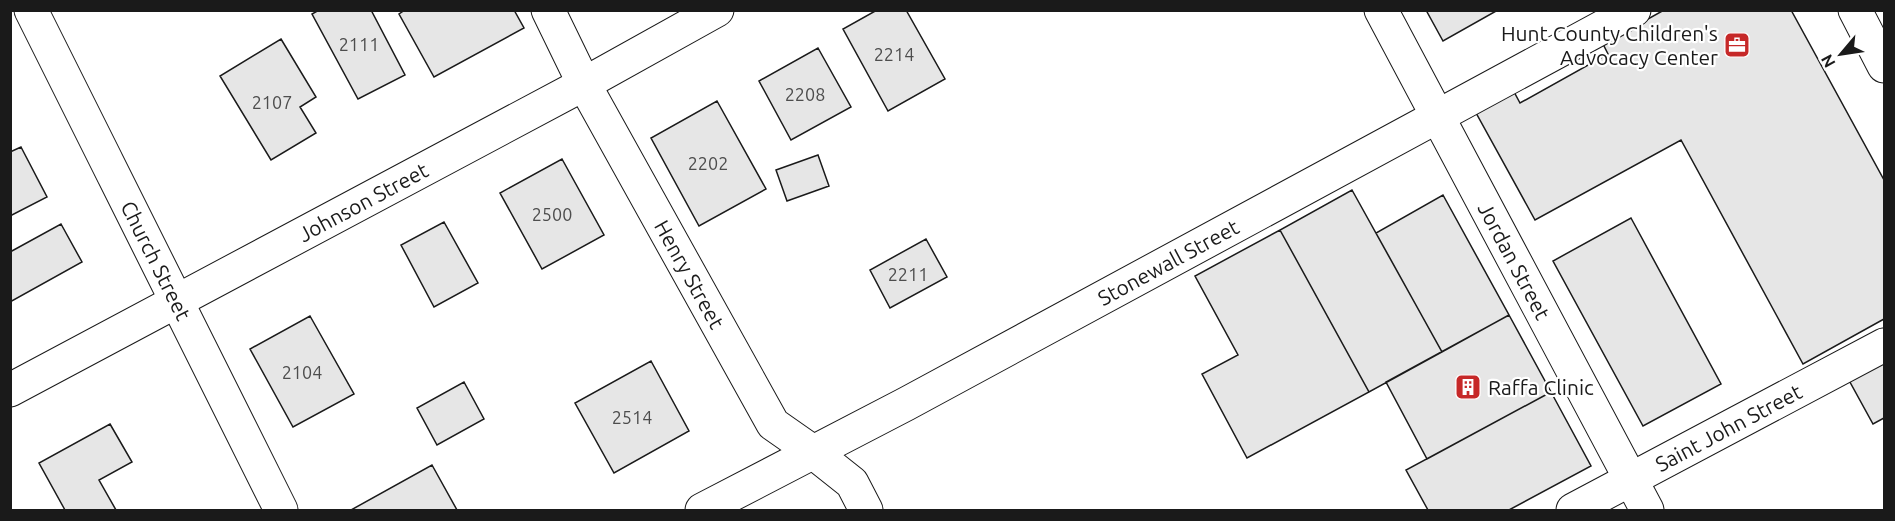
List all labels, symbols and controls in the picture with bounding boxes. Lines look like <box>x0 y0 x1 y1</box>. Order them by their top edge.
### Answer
place label: Hunt County Children's Advocacy Center <box>1501 21 1718 69</box>
north arrow <box>1811 24 1871 84</box>
office icon: Hunt County Children's Advocacy Center <box>1722 30 1752 60</box>
house number: 2111 <box>339 34 379 54</box>
house number: 2214 <box>874 44 914 64</box>
text: N <box>1817 52 1839 71</box>
house number: 2208 <box>785 84 825 104</box>
house number: 2107 <box>252 92 292 112</box>
house number: 2202 <box>688 153 728 173</box>
street label: Johnson Street <box>294 157 432 246</box>
street label: Church Street <box>116 197 196 324</box>
street label: Jordan Street <box>1473 198 1555 323</box>
house number: 2500 <box>532 204 572 224</box>
street label: Stonewall Street <box>1094 214 1243 310</box>
street label: Henry Street <box>650 216 729 333</box>
house number: 2211 <box>888 264 928 284</box>
house number: 2104 <box>282 362 322 382</box>
building icon: Raffa Clinic <box>1453 372 1483 402</box>
place label: Raffa Clinic <box>1488 375 1594 399</box>
street label: Saint John Street <box>1651 379 1806 476</box>
house number: 2514 <box>612 407 652 427</box>

